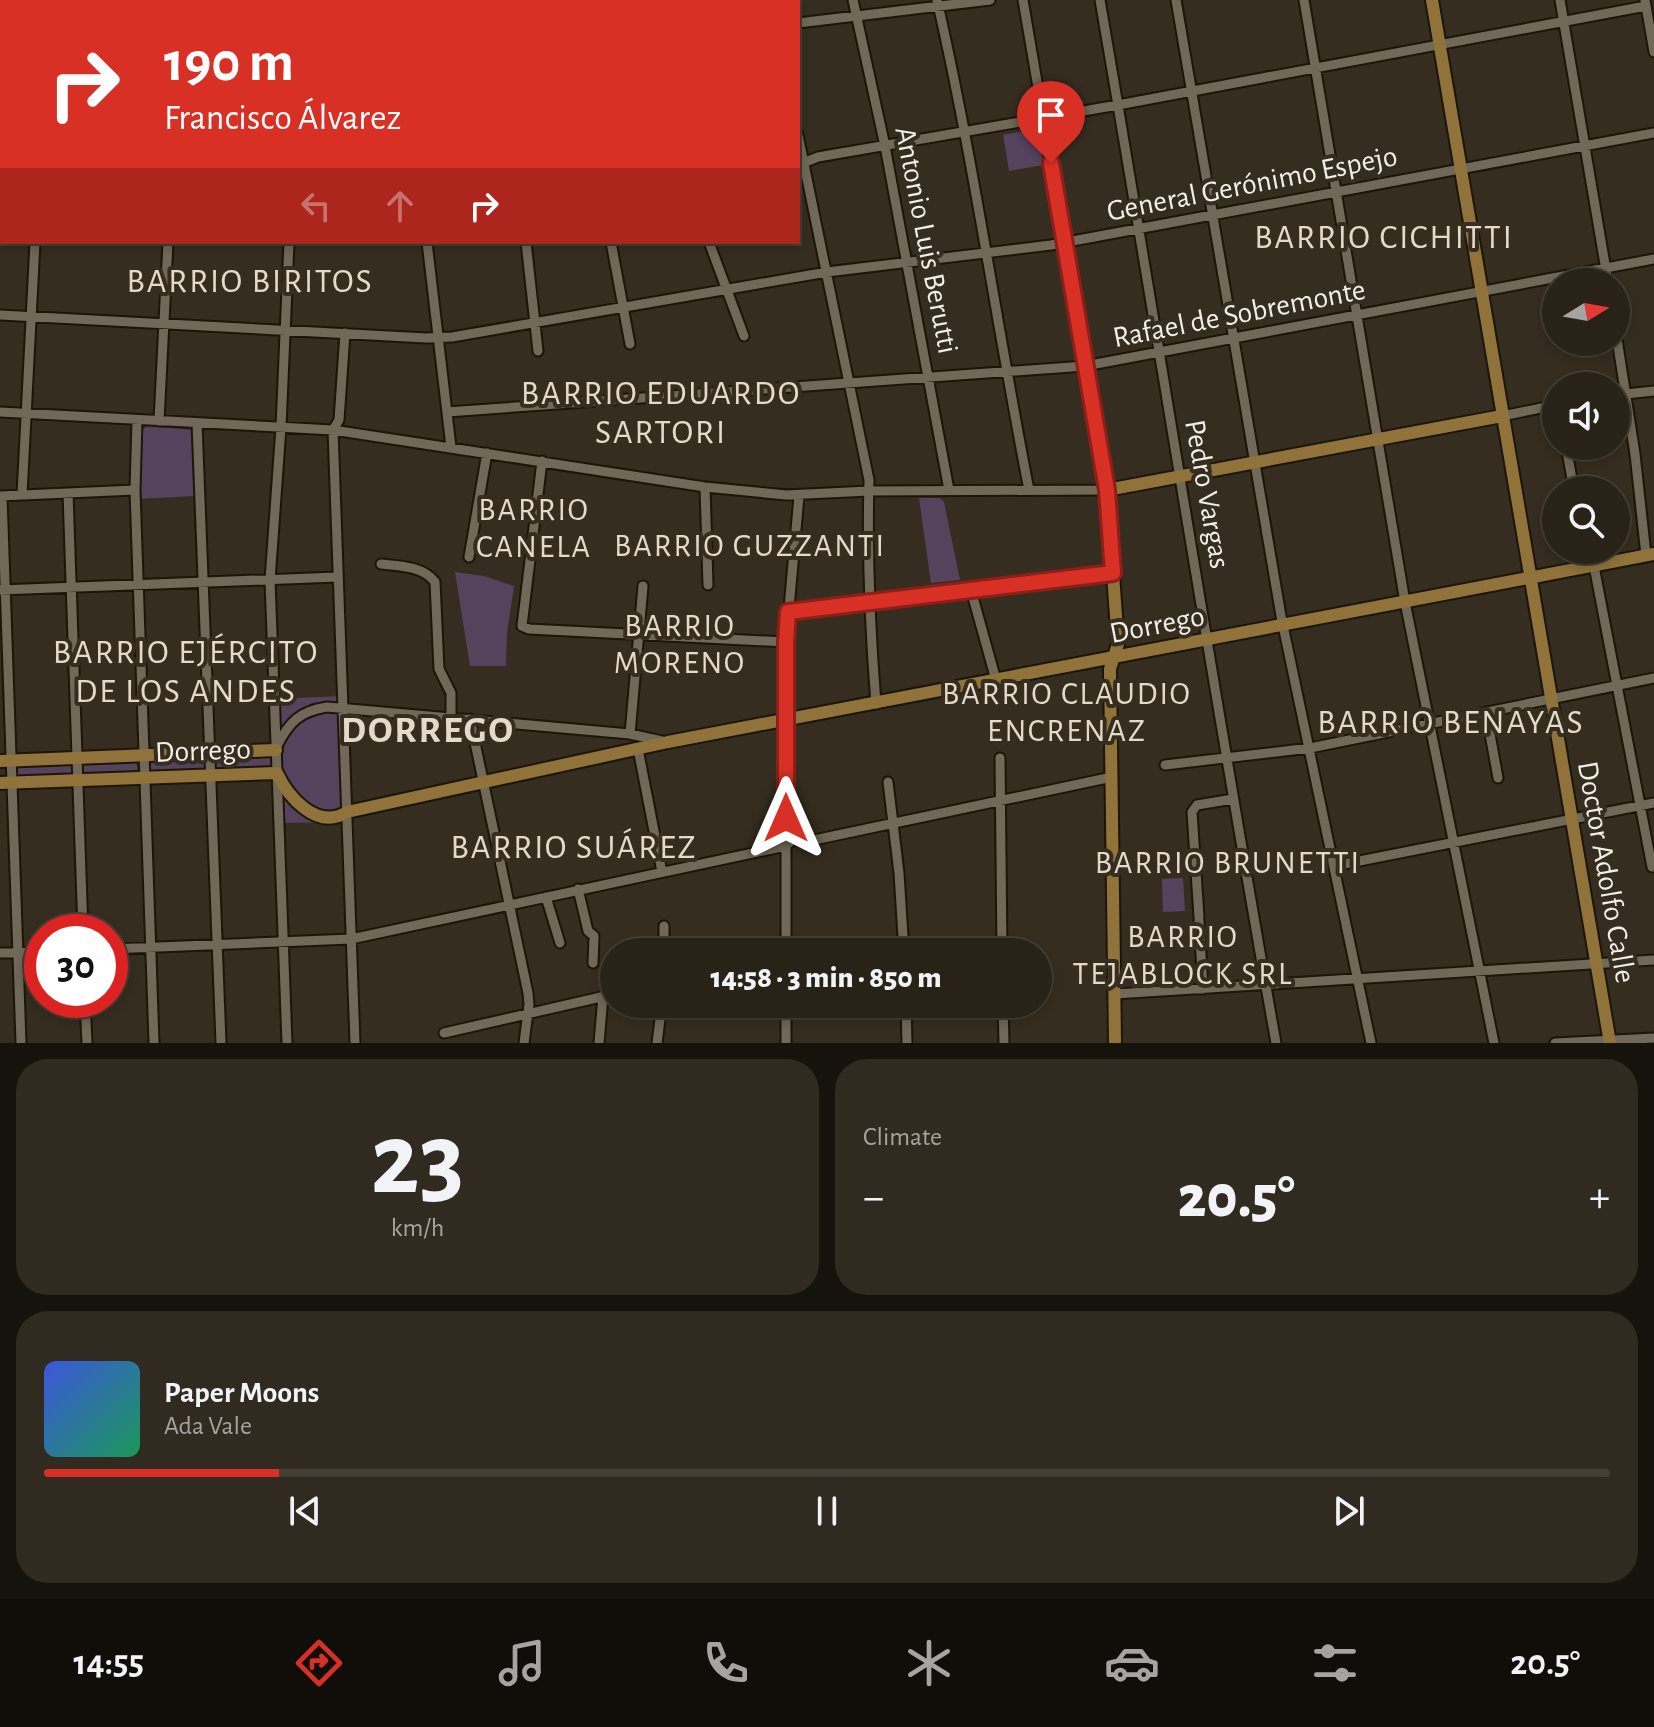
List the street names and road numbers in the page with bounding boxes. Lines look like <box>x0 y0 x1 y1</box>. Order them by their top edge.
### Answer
street label: Antonio Luis Berutti <box>889 124 963 356</box>
street label: General Gerónimo Espejo <box>1104 141 1400 227</box>
street label: Rafael de Sobremonte <box>1110 275 1368 353</box>
street label: Pedro Vargas <box>1179 417 1235 571</box>
street label: Dorrego <box>1107 601 1207 649</box>
street label: Dorrego <box>155 734 252 768</box>
street label: Doctor Adolfo Calle <box>1572 759 1640 985</box>

